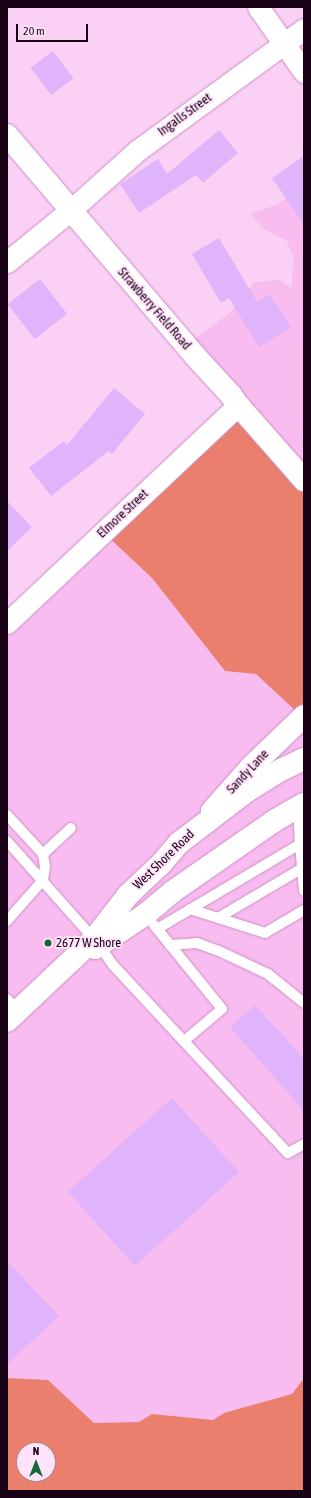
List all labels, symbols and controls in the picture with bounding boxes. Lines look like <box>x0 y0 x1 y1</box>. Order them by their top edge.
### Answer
scale bar <box>18 16 90 42</box>
text: 20 m <box>23 24 45 38</box>
street label: Ingalls Street <box>155 90 215 140</box>
street label: Strawberry Field Road <box>114 265 194 353</box>
street label: Elmore Street <box>94 486 152 542</box>
street label: Sandy Lane <box>224 747 272 797</box>
street label: West Shore Road <box>130 827 198 893</box>
place label: 2677 W Shore <box>56 935 121 951</box>
marker: 2677 W Shore <box>43 938 53 948</box>
north arrow <box>16 1442 56 1482</box>
text: N <box>33 1445 39 1457</box>

